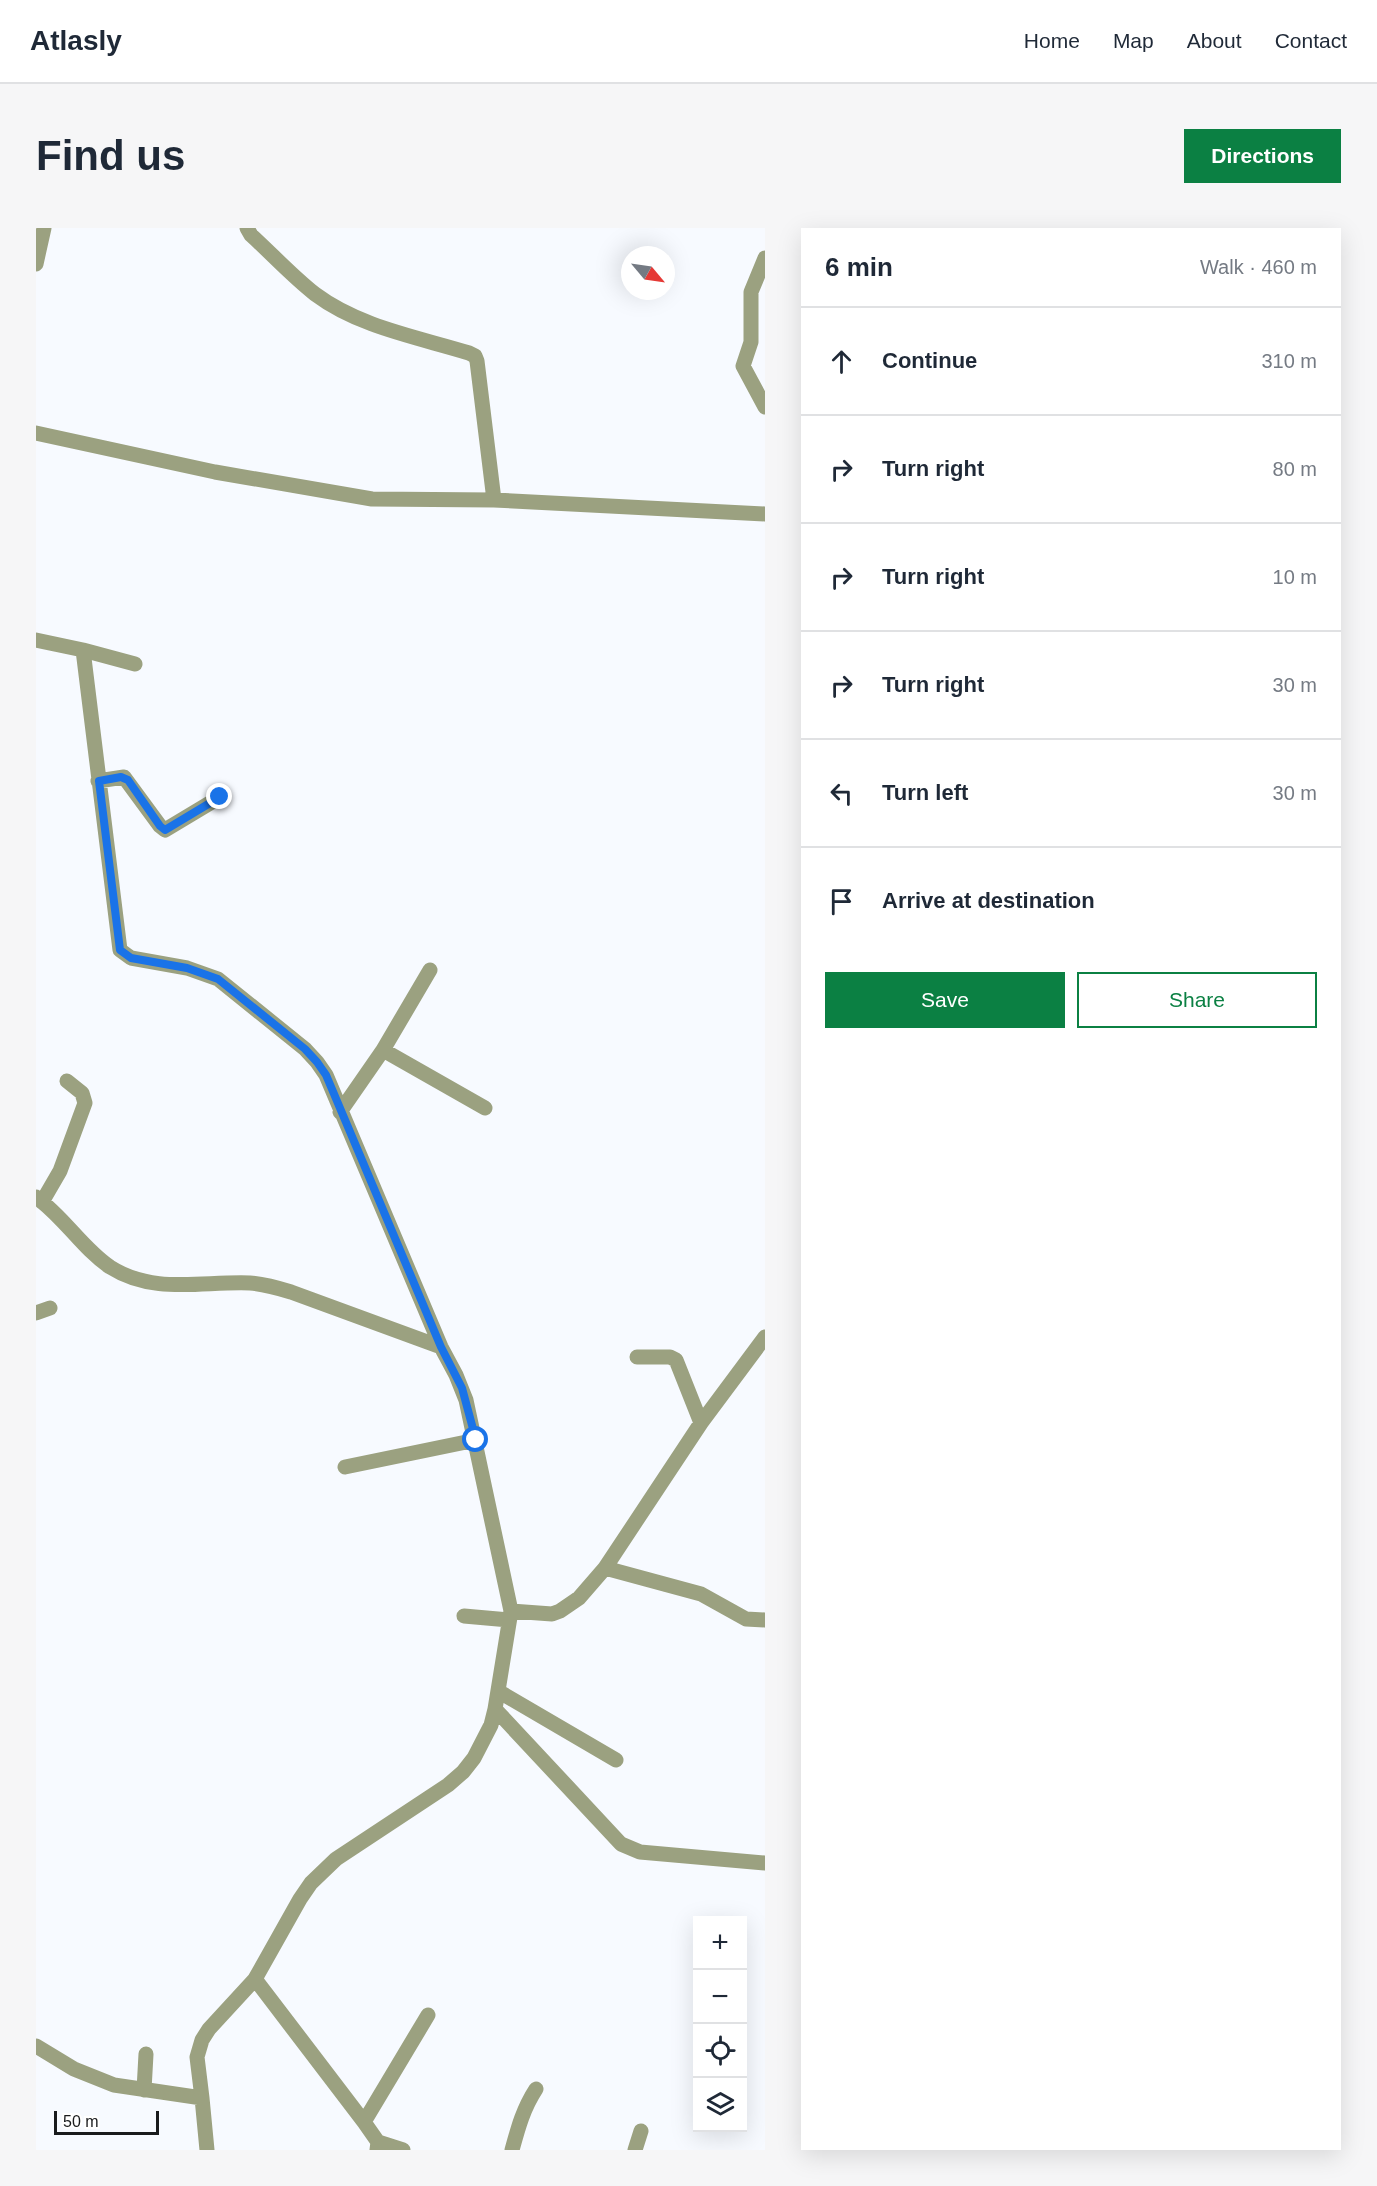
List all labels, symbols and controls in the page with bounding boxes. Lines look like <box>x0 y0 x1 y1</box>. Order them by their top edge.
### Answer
text: Atlasly <box>30 25 122 56</box>
text: Home <box>1024 29 1080 52</box>
text: Map <box>1113 29 1154 52</box>
text: About <box>1187 29 1242 52</box>
text: Contact <box>1275 29 1347 52</box>
button: Directions <box>1184 129 1341 183</box>
text: Find us <box>36 132 185 179</box>
north arrow <box>621 246 675 300</box>
text: 6 min <box>825 252 893 282</box>
text: Walk · 460 m <box>1200 256 1317 278</box>
icon: ahead <box>825 345 858 378</box>
text: Continue <box>882 348 977 373</box>
text: 310 m <box>1261 350 1317 372</box>
icon: right <box>825 453 858 486</box>
text: Turn right <box>882 456 984 481</box>
text: 80 m <box>1273 458 1317 480</box>
icon: right <box>825 561 858 594</box>
text: Turn right <box>882 564 984 589</box>
text: 10 m <box>1273 566 1317 588</box>
icon: right <box>825 669 858 702</box>
text: Turn right <box>882 672 984 697</box>
text: 30 m <box>1273 674 1317 696</box>
icon: left <box>825 777 858 810</box>
text: Turn left <box>882 780 968 805</box>
text: 30 m <box>1273 782 1317 804</box>
route end <box>206 783 232 809</box>
icon: arrive <box>825 885 858 918</box>
text: Arrive at destination <box>882 888 1095 913</box>
button: Save <box>825 972 1065 1028</box>
button: Share <box>1077 972 1317 1028</box>
route start <box>462 1426 488 1452</box>
map controls <box>693 1916 747 2132</box>
button: + <box>693 1916 747 1970</box>
button: − <box>693 1970 747 2024</box>
button: locate <box>693 2024 747 2078</box>
button: layers <box>693 2078 747 2132</box>
scale bar <box>54 2108 159 2136</box>
text: 50 m <box>63 2113 99 2130</box>

